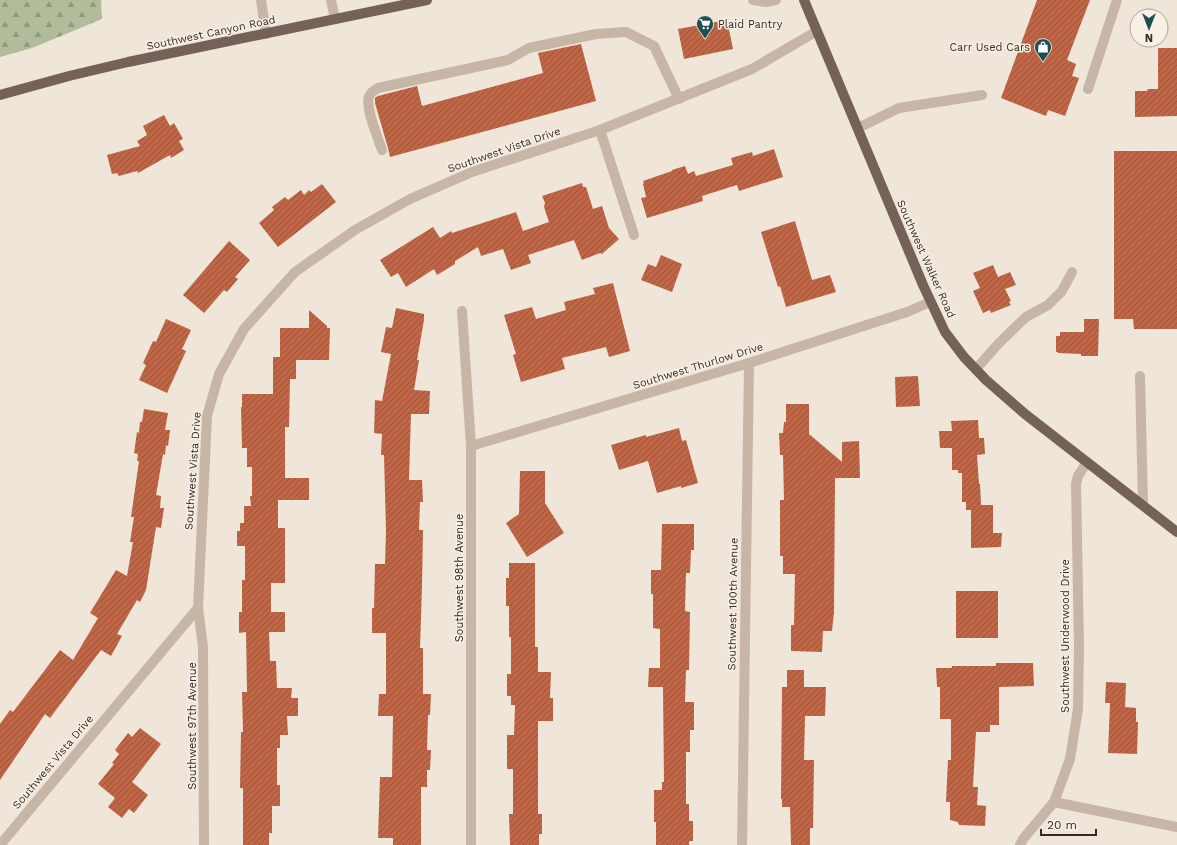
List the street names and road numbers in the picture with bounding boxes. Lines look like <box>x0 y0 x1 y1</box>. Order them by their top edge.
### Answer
street label: Southwest Canyon Road <box>145 13 277 53</box>
street label: Southwest Vista Drive <box>446 125 562 175</box>
street label: Southwest Walker Road <box>894 198 958 320</box>
street label: Southwest Thurlow Drive <box>631 340 765 392</box>
street label: Southwest Vista Drive <box>182 411 204 531</box>
street label: Southwest 98th Avenue <box>453 514 466 642</box>
street label: Southwest 100th Avenue <box>725 538 741 670</box>
street label: Southwest Underwood Drive <box>1059 559 1072 713</box>
street label: Southwest 97th Avenue <box>186 662 199 790</box>
street label: Southwest Vista Drive <box>10 712 96 812</box>

